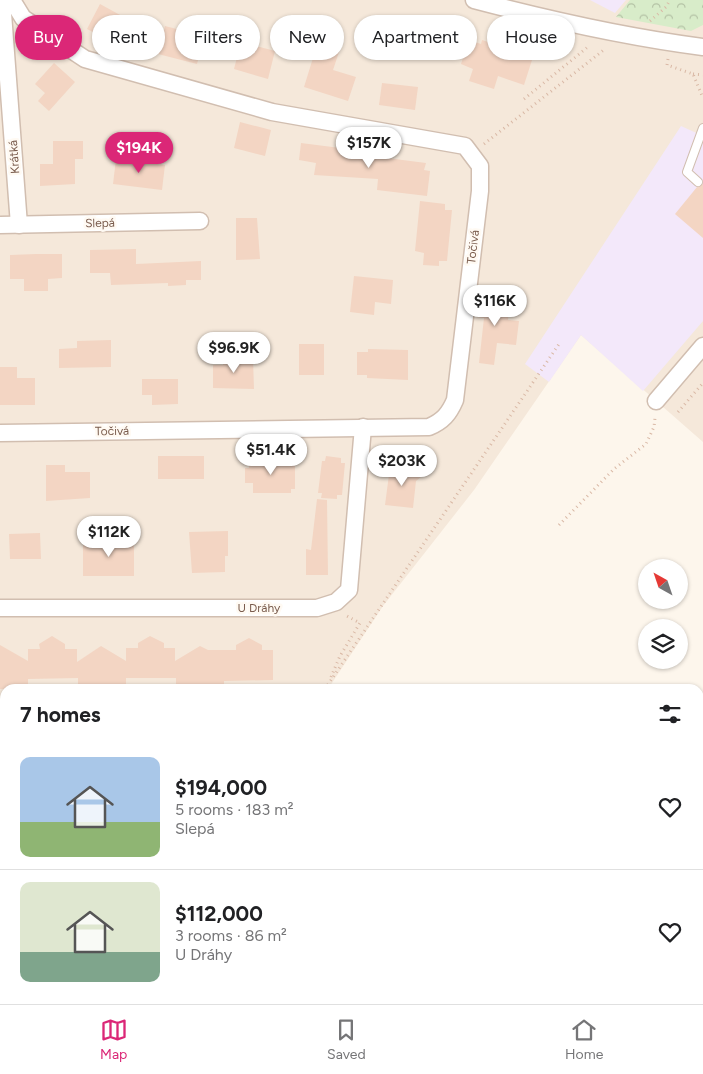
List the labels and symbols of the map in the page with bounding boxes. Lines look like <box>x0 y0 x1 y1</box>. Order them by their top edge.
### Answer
pin: $157K <box>334 126 404 169</box>
pin: $194K <box>104 132 174 174</box>
street label: Krátká <box>6 140 22 174</box>
street label: Slepá <box>85 216 115 230</box>
street label: Točivá <box>464 229 482 265</box>
pin: $116K <box>460 284 530 327</box>
pin: $96.9K <box>193 332 275 374</box>
street label: Točivá <box>95 424 129 438</box>
pin: $51.4K <box>230 434 312 476</box>
pin: $203K <box>367 444 437 487</box>
pin: $112K <box>74 516 144 558</box>
north arrow <box>638 559 688 609</box>
street label: U Dráhy <box>238 601 281 615</box>

